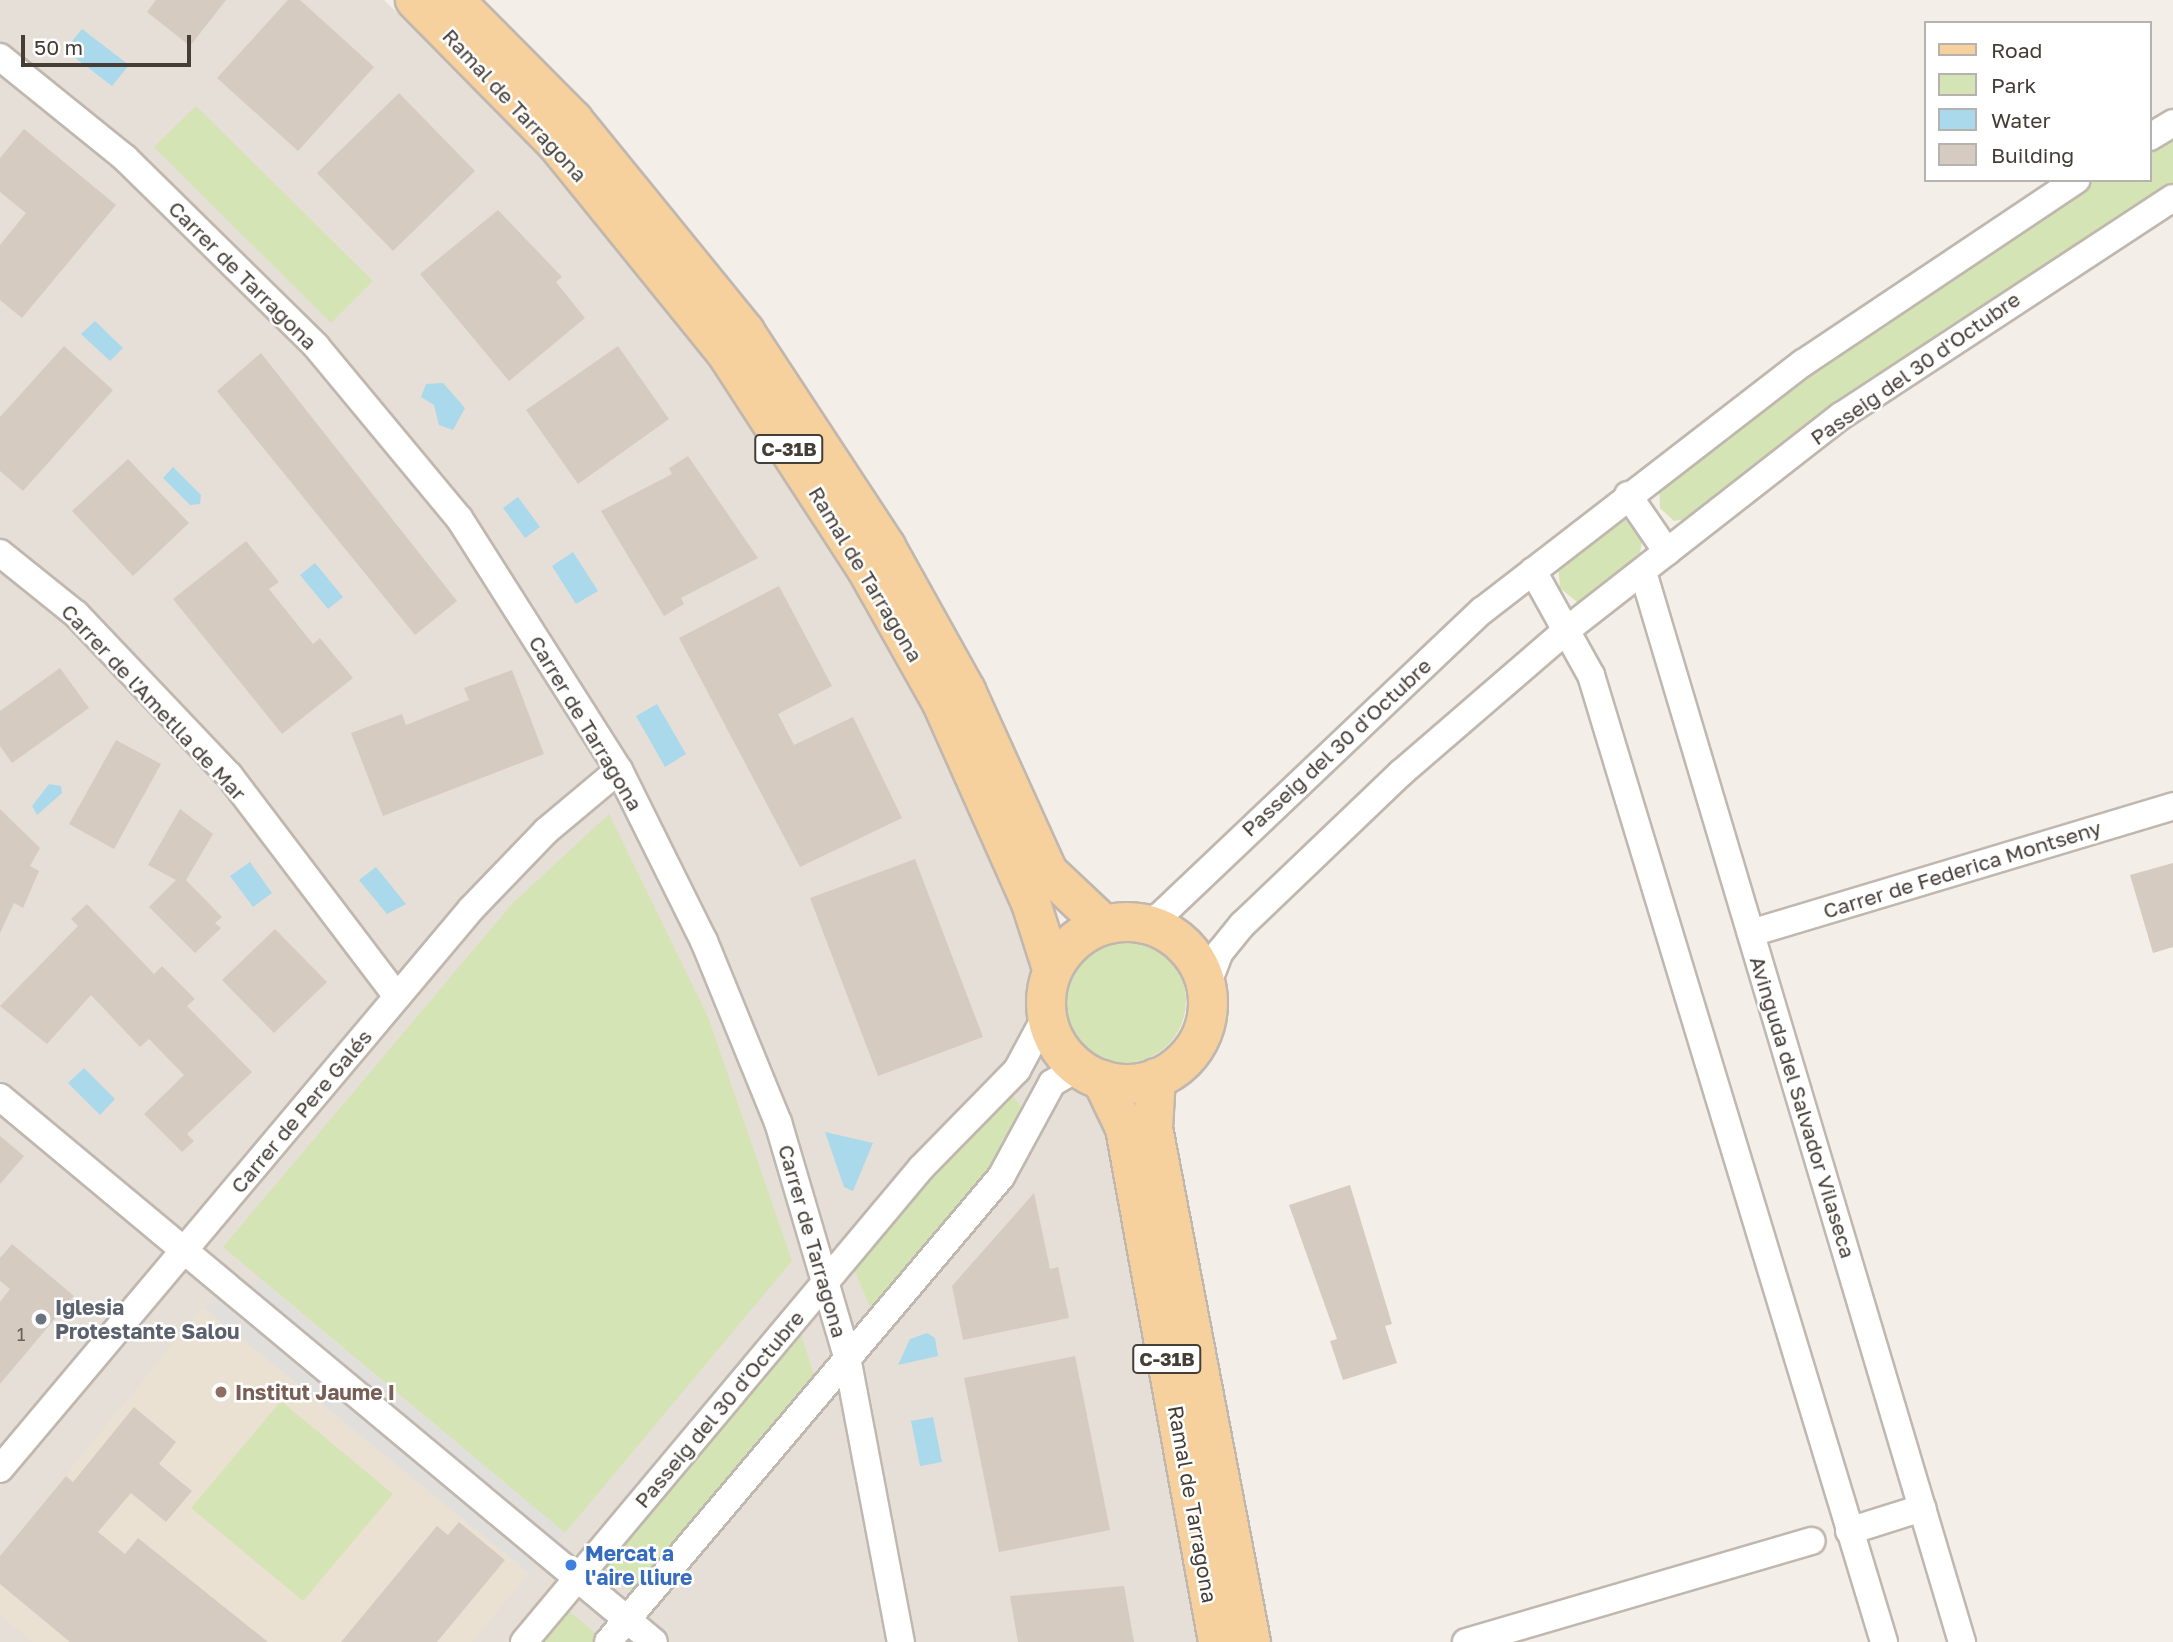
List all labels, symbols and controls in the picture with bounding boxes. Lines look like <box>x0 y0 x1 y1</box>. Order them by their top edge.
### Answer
scale bar <box>24 21 194 65</box>
legend <box>1924 21 2152 182</box>
street label: Ramal de Tarragona <box>438 23 592 187</box>
text: 50 m <box>34 34 83 60</box>
text: Road <box>1991 37 2042 63</box>
text: Park <box>1991 72 2036 98</box>
text: Water <box>1991 107 2051 133</box>
text: Building <box>1991 142 2074 168</box>
street label: Carrer de Tarragona <box>164 196 322 354</box>
street label: Passeig del 30 d'Octubre <box>1805 286 2025 450</box>
road number: C-31B <box>754 433 824 464</box>
street label: Ramal de Tarragona <box>804 482 928 666</box>
street label: Carrer de l'Ametlla de Mar <box>56 599 252 805</box>
street label: Carrer de Tarragona <box>524 631 648 815</box>
street label: Passeig del 30 d'Octubre <box>1236 653 1436 841</box>
street label: Carrer de Federica Montseny <box>1820 815 2104 923</box>
street label: Avinguda del Salvador Vilaseca <box>1745 953 1861 1261</box>
street label: Carrer de Pere Galés <box>225 1024 377 1198</box>
street label: Carrer de Tarragona <box>773 1142 853 1340</box>
place label: Iglesia Protestante Salou <box>55 1294 239 1344</box>
street label: Passeig del 30 d'Octubre <box>629 1305 809 1513</box>
marker: Iglesia Protestante Salou <box>33 1311 49 1327</box>
house number: 1 <box>17 1323 25 1345</box>
road number: C-31B <box>1132 1344 1202 1374</box>
place label: Institut Jaume I <box>235 1379 395 1405</box>
marker: Institut Jaume I <box>213 1384 229 1400</box>
street label: Ramal de Tarragona <box>1163 1403 1223 1605</box>
place label: Mercat a l'aire lliure <box>585 1540 692 1590</box>
marker: Mercat a l'aire lliure <box>563 1557 579 1573</box>

